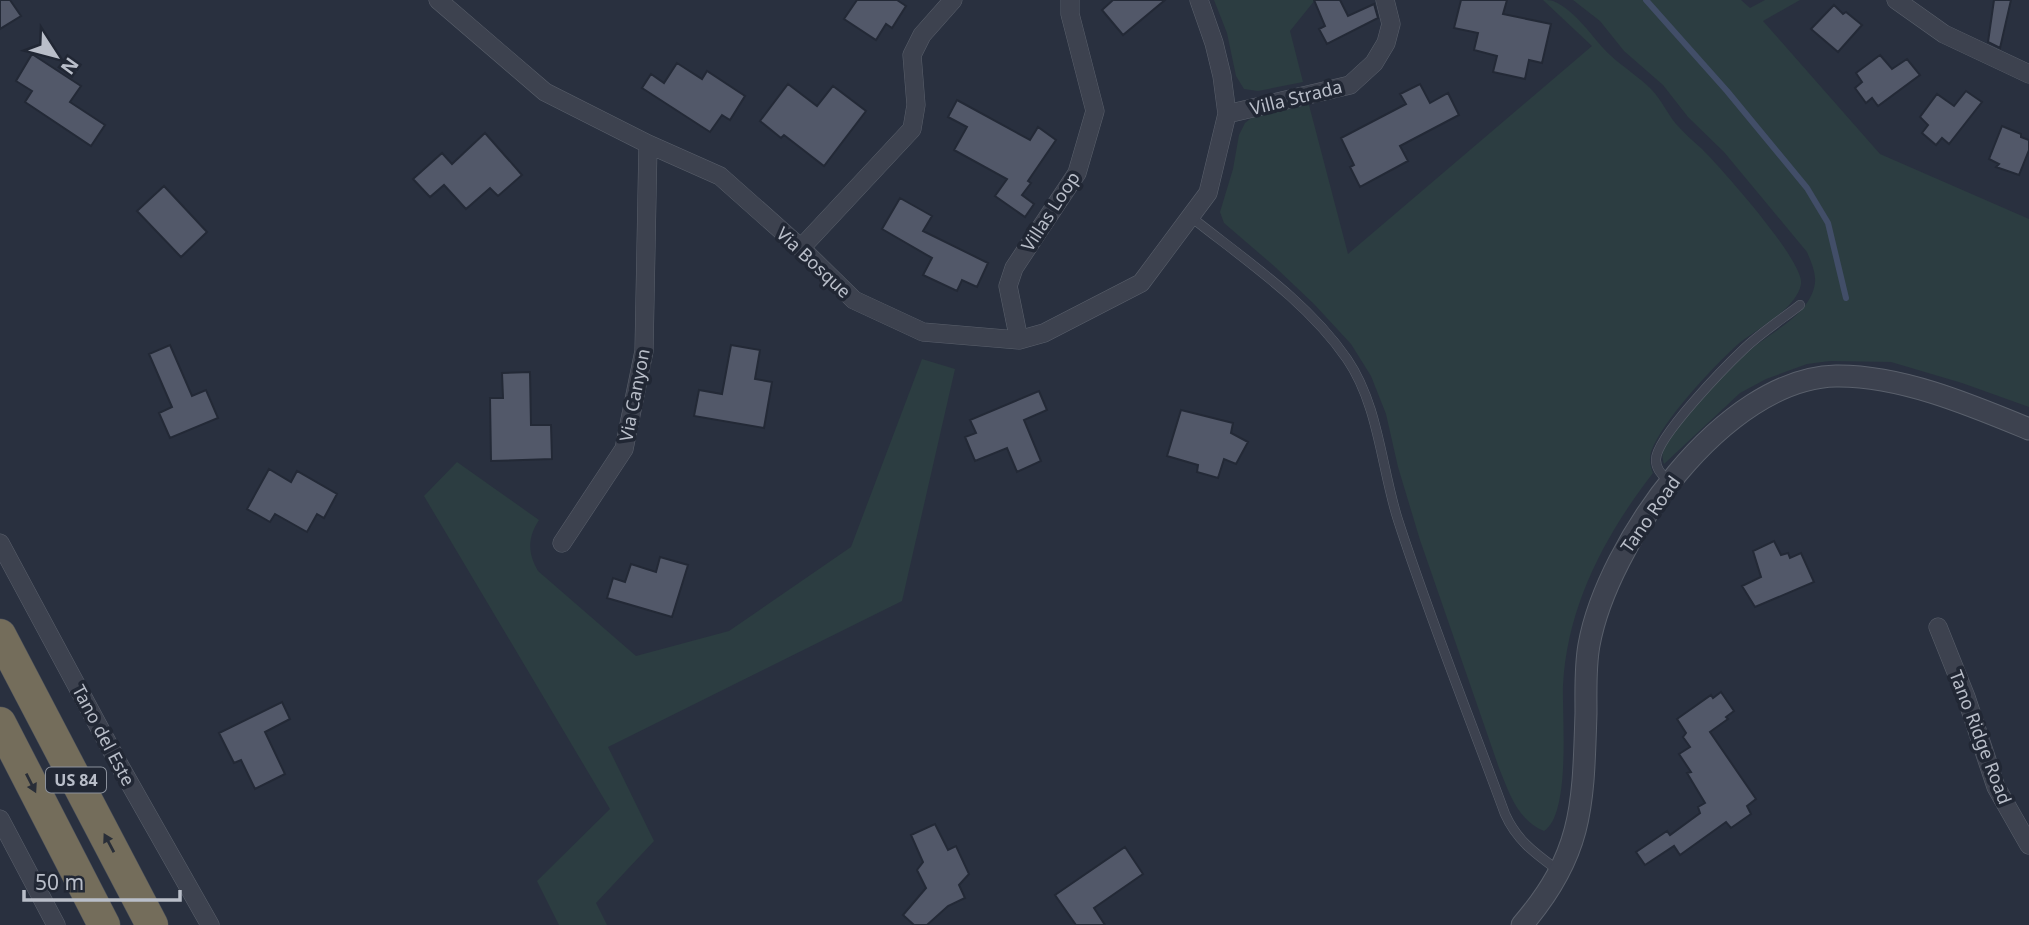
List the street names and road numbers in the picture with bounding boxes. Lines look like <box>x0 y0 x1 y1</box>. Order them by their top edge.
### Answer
street label: Villa Strada <box>1247 74 1345 120</box>
street label: Villas Loop <box>1015 167 1085 255</box>
street label: Via Bosque <box>772 221 856 303</box>
street label: Via Canyon <box>613 347 655 443</box>
street label: Tano Road <box>1615 471 1685 557</box>
street label: Tano Ridge Road <box>1944 667 2018 807</box>
street label: Tano del Este <box>67 680 141 790</box>
road number: US 84 <box>46 768 106 792</box>

